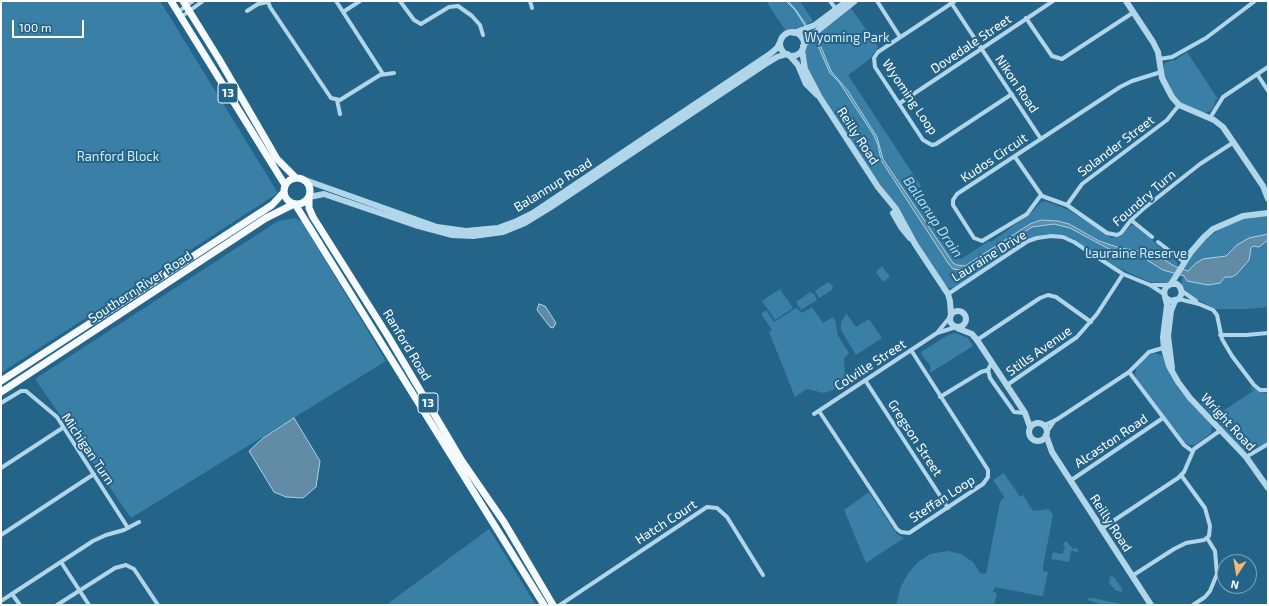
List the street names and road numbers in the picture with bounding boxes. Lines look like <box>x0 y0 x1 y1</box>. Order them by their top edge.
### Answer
street label: Dovedale Street <box>928 11 1014 77</box>
street label: Nikon Road <box>992 52 1042 116</box>
street label: Wyoming Loop <box>879 56 941 138</box>
road number: 13 <box>218 83 238 103</box>
street label: Reilly Road <box>834 104 882 168</box>
street label: Solander Street <box>1075 112 1157 180</box>
street label: Kudos Circuit <box>958 130 1030 186</box>
street label: Balannup Road <box>511 155 595 215</box>
street label: Foundry Turn <box>1109 166 1179 230</box>
street label: Lauraine Drive <box>949 227 1029 285</box>
street label: Southern River Road <box>85 248 195 326</box>
street label: Ranford Road <box>380 307 434 383</box>
street label: Stills Avenue <box>1003 323 1075 379</box>
street label: Colville Street <box>831 336 909 394</box>
street label: Wright Road <box>1197 390 1259 454</box>
road number: 13 <box>418 393 438 413</box>
street label: Gregson Street <box>884 397 946 479</box>
street label: Michigan Turn <box>58 410 118 488</box>
street label: Alcaston Road <box>1071 411 1151 471</box>
street label: Steffan Loop <box>906 472 978 526</box>
street label: Reilly Road <box>1087 491 1135 555</box>
street label: Hatch Court <box>632 496 700 548</box>

